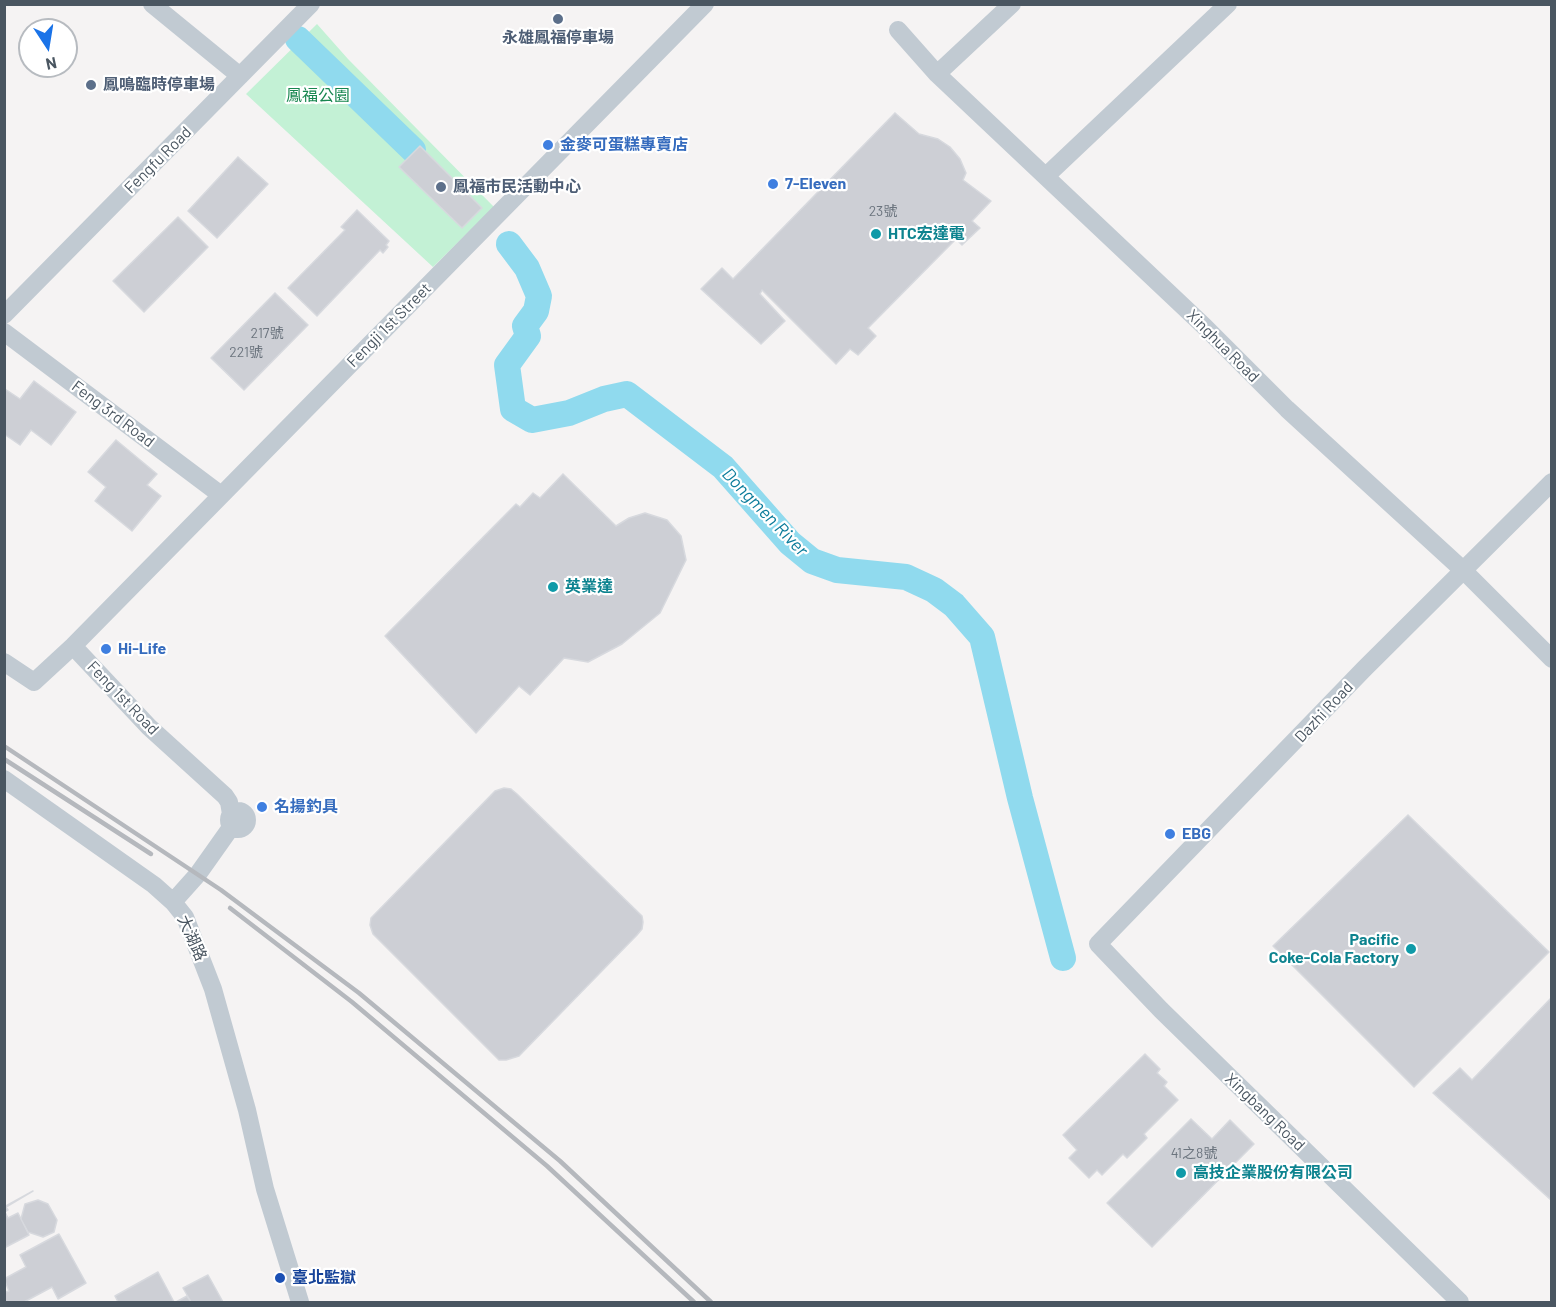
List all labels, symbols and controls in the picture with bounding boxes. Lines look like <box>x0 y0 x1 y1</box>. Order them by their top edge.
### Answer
marker: 永雄鳳福停車場 <box>551 12 565 26</box>
north arrow <box>18 18 78 78</box>
place label: 永雄鳳福停車場 <box>502 28 614 48</box>
text: N <box>44 54 59 75</box>
place label: 鳳鳴臨時停車場 <box>103 75 215 95</box>
marker: 鳳鳴臨時停車場 <box>84 78 98 92</box>
park label: 鳳福公園 <box>286 86 350 106</box>
street label: Fengfu Road <box>120 122 196 198</box>
place label: 金麥可蛋糕專賣店 <box>560 135 688 155</box>
marker: 金麥可蛋糕專賣店 <box>541 138 555 152</box>
place label: 7-Eleven <box>785 174 846 194</box>
place label: 鳳福市民活動中心 <box>453 177 581 197</box>
marker: 7-Eleven <box>766 177 780 191</box>
marker: 鳳福市民活動中心 <box>434 180 448 194</box>
house number: 23號 <box>869 203 897 219</box>
place label: HTC宏達電 <box>888 224 965 244</box>
marker: HTC宏達電 <box>869 227 883 241</box>
street label: Fengji 1st Street <box>343 279 435 371</box>
street label: Xinghua Road <box>1183 306 1263 386</box>
house number: 217號 <box>251 325 283 341</box>
house number: 221號 <box>229 344 263 360</box>
street label: Feng 3rd Road <box>68 377 158 451</box>
water label: Dongmen River <box>718 463 812 561</box>
place label: 英業達 <box>565 577 613 597</box>
marker: 英業達 <box>546 580 560 594</box>
place label: Hi-Life <box>118 639 166 659</box>
marker: Hi-Life <box>99 642 113 656</box>
street label: Feng 1st Road <box>83 657 163 739</box>
street label: Dazhi Road <box>1291 678 1357 746</box>
place label: 名揚釣具 <box>274 797 338 817</box>
marker: 名揚釣具 <box>255 800 269 814</box>
place label: EBG <box>1182 824 1211 844</box>
marker: EBG <box>1163 827 1177 841</box>
street label: 大湖路 <box>173 912 211 964</box>
place label: Pacific Coke-Cola Factory <box>1269 930 1399 968</box>
marker: Pacific Coke-Cola Factory <box>1404 942 1418 956</box>
street label: Xingbang Road <box>1221 1069 1309 1155</box>
house number: 41之8號 <box>1171 1145 1217 1161</box>
place label: 高技企業股份有限公司 <box>1193 1163 1353 1183</box>
marker: 高技企業股份有限公司 <box>1174 1166 1188 1180</box>
place label: 臺北監獄 <box>292 1268 356 1288</box>
marker: 臺北監獄 <box>273 1271 287 1285</box>

